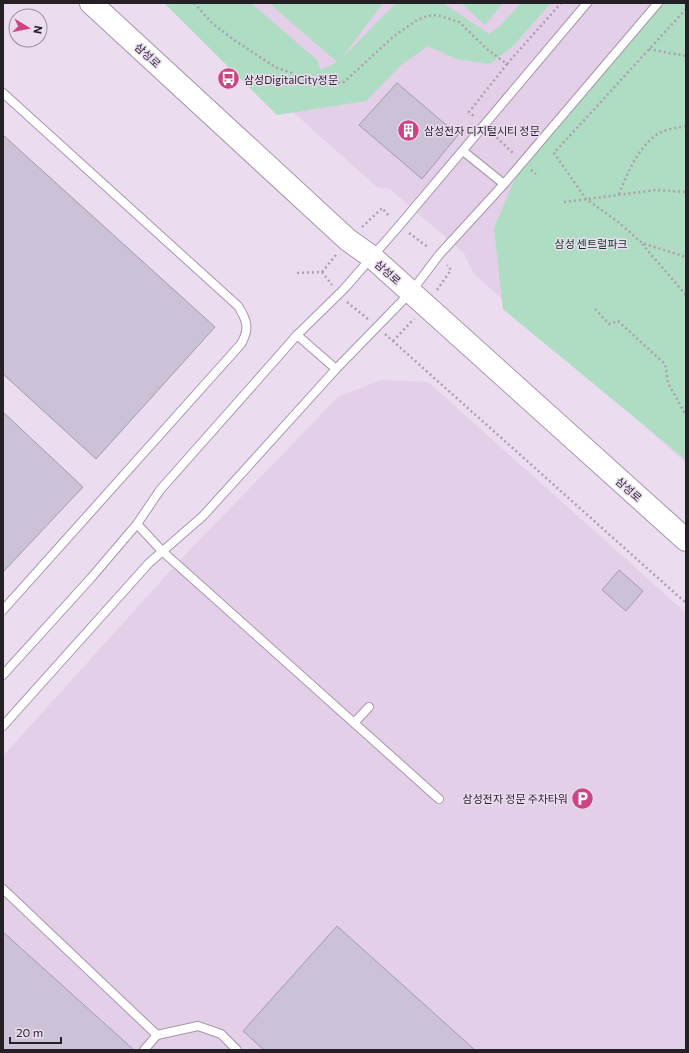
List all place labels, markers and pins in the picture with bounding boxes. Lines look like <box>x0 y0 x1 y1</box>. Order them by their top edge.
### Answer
bus stop icon: 삼성DigitalCity정문 <box>216 66 242 92</box>
place label: 삼성DigitalCity정문 <box>244 73 338 86</box>
building icon: 삼성전자 디지털시티 정문 <box>396 117 422 143</box>
place label: 삼성전자 디지털시티 정문 <box>424 124 540 137</box>
parking icon: 삼성전자 정문 주차타워 <box>570 785 596 811</box>
place label: 삼성전자 정문 주차타워 <box>463 792 568 805</box>

